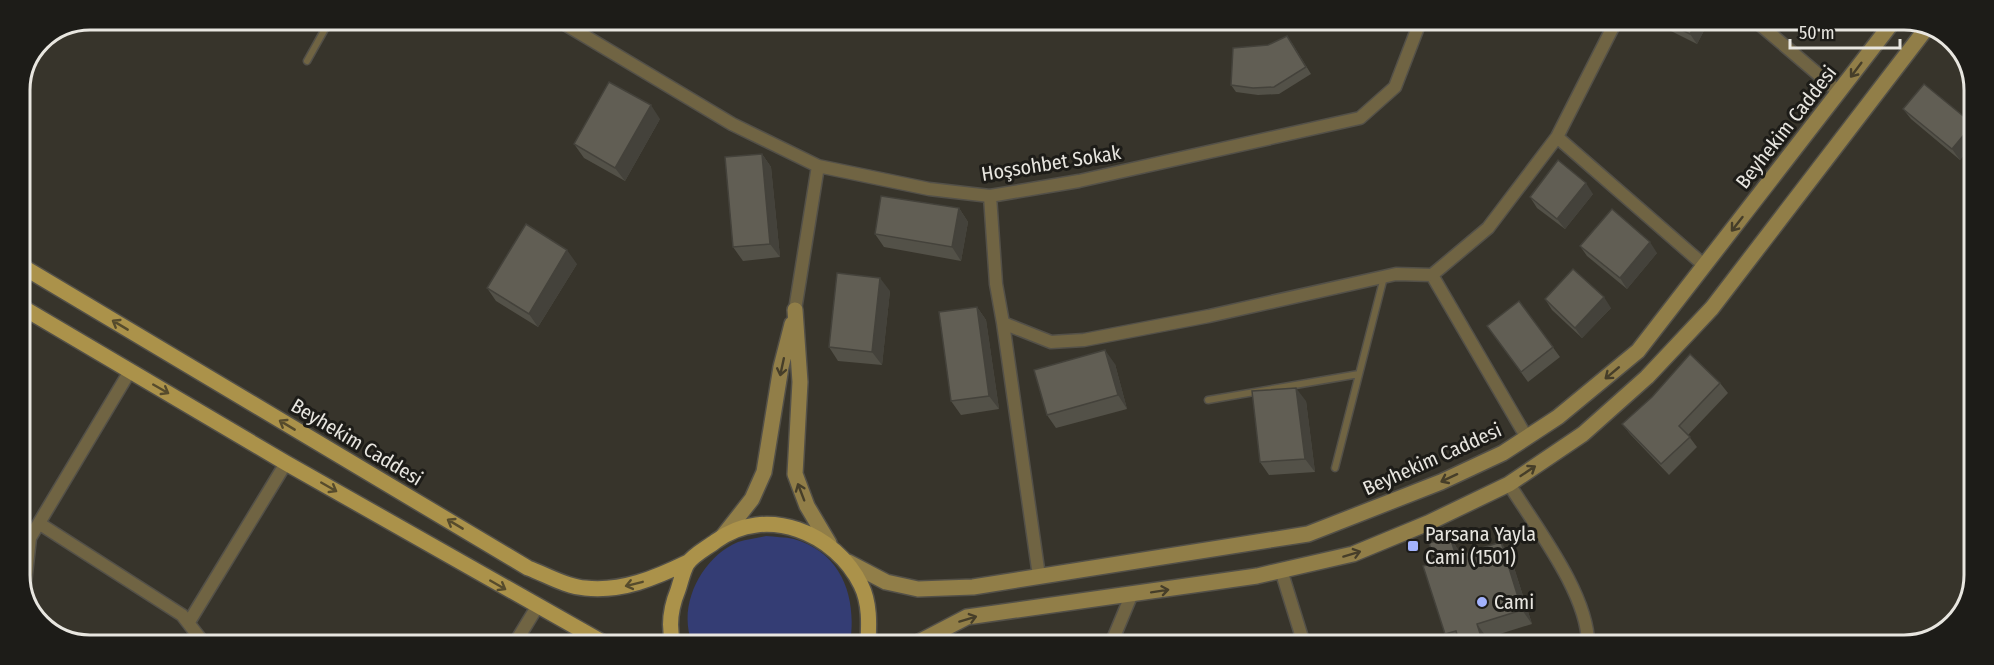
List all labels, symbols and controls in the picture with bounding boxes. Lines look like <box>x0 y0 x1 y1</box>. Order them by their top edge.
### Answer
scale bar <box>1790 12 1900 50</box>
text: 50 m <box>1799 22 1835 44</box>
street label: Beyhekim Caddesi <box>1731 61 1841 193</box>
one-way arrow <box>1850 61 1863 77</box>
street label: Hoşsohbet Sokak <box>980 140 1123 187</box>
one-way arrow <box>1731 216 1744 232</box>
one-way arrow <box>112 318 129 330</box>
one-way arrow <box>776 356 787 376</box>
one-way arrow <box>1604 366 1620 379</box>
one-way arrow <box>152 383 169 395</box>
street label: Beyhekim Caddesi <box>287 393 427 491</box>
one-way arrow <box>279 418 296 430</box>
street label: Beyhekim Caddesi <box>1359 418 1505 500</box>
one-way arrow <box>1519 465 1536 477</box>
one-way arrow <box>1441 473 1459 485</box>
one-way arrow <box>320 482 337 494</box>
one-way arrow <box>795 483 806 502</box>
one-way arrow <box>447 518 464 530</box>
place label: Parsana Yayla Cami (1501) <box>1425 522 1536 569</box>
marker: Parsana Yayla Cami (1501) <box>1406 539 1420 553</box>
one-way arrow <box>1342 548 1361 559</box>
one-way arrow <box>624 578 643 590</box>
one-way arrow <box>489 579 506 591</box>
one-way arrow <box>1150 586 1170 597</box>
place label: Cami <box>1494 590 1534 614</box>
marker: Cami <box>1475 595 1489 609</box>
one-way arrow <box>958 613 977 624</box>

